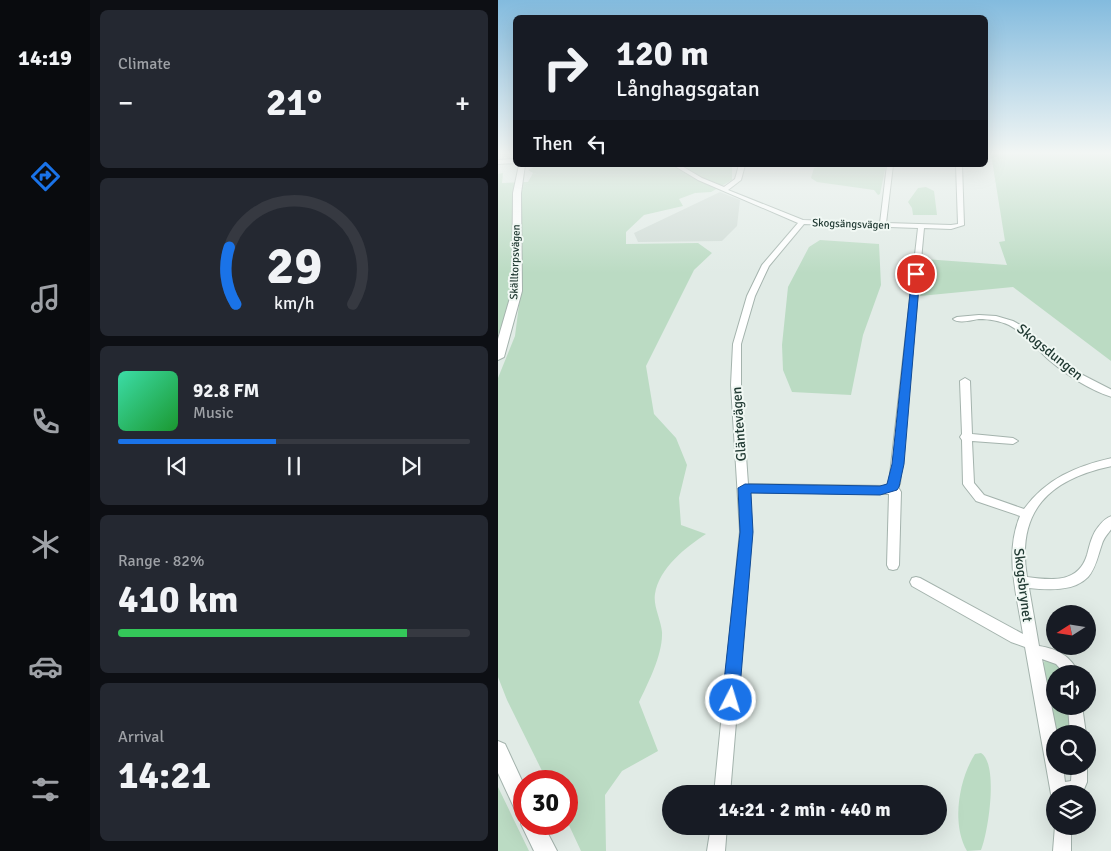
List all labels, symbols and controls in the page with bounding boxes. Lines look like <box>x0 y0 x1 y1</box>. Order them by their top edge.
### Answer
text: 120 m <box>616 32 709 75</box>
icon: right <box>533 35 598 100</box>
text: 14:19 <box>18 44 72 71</box>
text: Climate <box>118 54 171 74</box>
text: Långhagsgatan <box>616 75 760 102</box>
text: 21° <box>266 79 322 126</box>
text: − <box>118 86 133 120</box>
text: + <box>455 86 470 120</box>
icon: left <box>583 130 611 158</box>
text: Then <box>533 132 573 156</box>
icon: directions <box>28 159 63 194</box>
street label: Skogsängsvägen <box>812 216 890 232</box>
street label: Skälltorpsvägen <box>507 224 523 300</box>
text: 29 <box>266 234 322 298</box>
pin <box>895 253 937 295</box>
icon: arrive <box>902 260 930 288</box>
icon: music <box>28 281 63 316</box>
text: km/h <box>274 292 314 314</box>
street label: Skogsdungen <box>1014 320 1086 384</box>
text: 92.8 FM <box>193 379 259 403</box>
street label: Gläntevägen <box>728 386 750 462</box>
text: Music <box>193 403 234 423</box>
icon: phone <box>28 404 63 439</box>
icon: previous <box>163 452 191 480</box>
icon: pause <box>280 452 308 480</box>
icon: next <box>397 452 425 480</box>
icon: climate <box>28 527 63 562</box>
street label: Skogsbrynet <box>1010 547 1036 623</box>
text: Range · 82% <box>118 551 204 571</box>
text: 410 km <box>118 576 239 623</box>
north arrow <box>1046 605 1096 655</box>
map controls <box>1046 605 1096 835</box>
icon: car <box>28 649 63 684</box>
button: sound <box>1046 665 1096 715</box>
position arrow <box>704 673 756 725</box>
button: search <box>1046 725 1096 775</box>
text: Arrival <box>118 727 164 747</box>
text: 14:21 <box>118 752 211 799</box>
speed limit sign: 30 <box>513 770 578 835</box>
icon: filters <box>28 772 63 807</box>
button: layers <box>1046 785 1096 835</box>
text: 14:21 · 2 min · 440 m <box>718 798 891 822</box>

